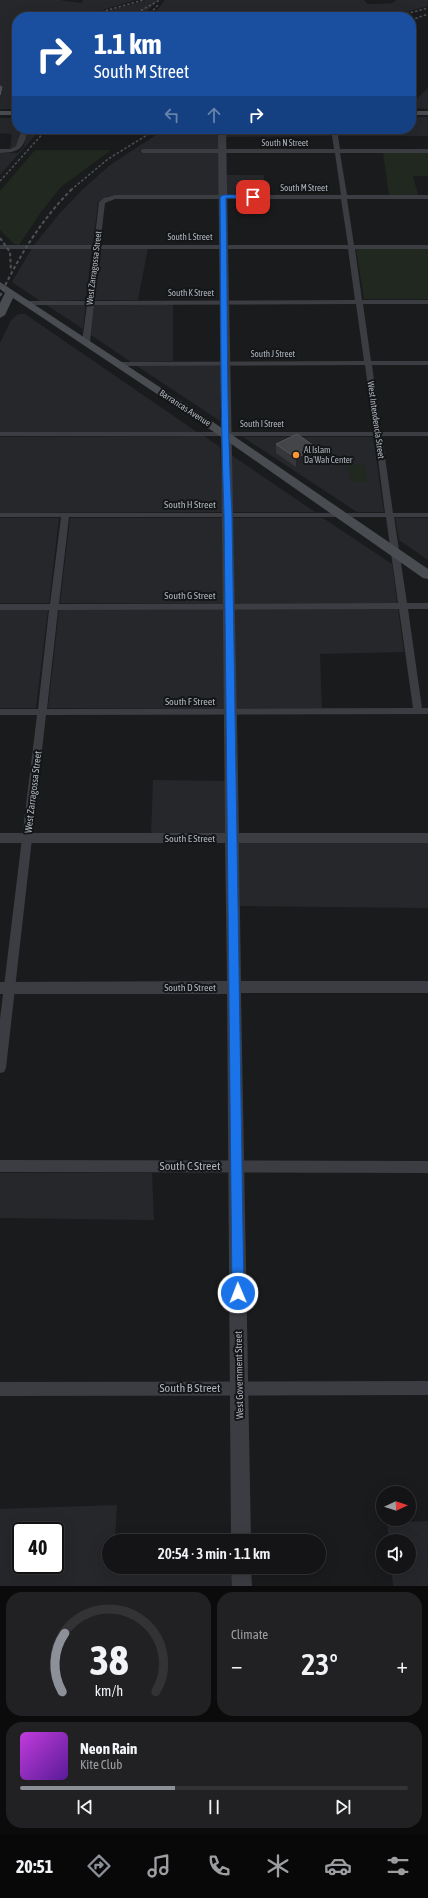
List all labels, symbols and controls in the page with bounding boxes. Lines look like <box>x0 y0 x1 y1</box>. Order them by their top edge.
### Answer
icon: right <box>28 28 80 80</box>
text: 1.1 km <box>94 28 162 60</box>
text: South M Street <box>94 61 189 82</box>
icon: left <box>161 104 183 126</box>
icon: ahead <box>203 104 225 126</box>
icon: right <box>245 104 267 126</box>
street label: South N Street <box>262 138 309 148</box>
pin <box>236 180 270 214</box>
street label: South M Street <box>280 183 328 193</box>
icon: arrive <box>242 186 264 208</box>
street label: West Zarragossa Street <box>85 230 104 306</box>
street label: South L Street <box>167 232 213 242</box>
street label: South K Street <box>168 288 214 298</box>
street label: South J Street <box>251 349 296 359</box>
street label: West Intendencia Street <box>366 381 386 460</box>
street label: Barrancas Avenue <box>158 388 212 428</box>
street label: South I Street <box>240 419 284 429</box>
place label: Al Islam Da'Wah Center <box>304 445 353 465</box>
marker: Al Islam Da'Wah Center <box>291 450 301 460</box>
street label: South H Street <box>164 499 216 510</box>
street label: South G Street <box>164 590 216 601</box>
street label: South F Street <box>165 696 215 707</box>
street label: West Zarragossa Street <box>23 750 44 834</box>
street label: South E Street <box>165 833 215 844</box>
street label: South D Street <box>164 982 216 993</box>
street label: South C Street <box>160 1159 221 1173</box>
position arrow <box>217 1272 259 1314</box>
street label: West Government Street <box>233 1331 245 1419</box>
street label: South B Street <box>159 1381 221 1395</box>
north arrow <box>376 1486 416 1526</box>
map controls <box>376 1486 416 1574</box>
speed limit sign: 40 <box>12 1522 64 1574</box>
button: sound <box>376 1534 416 1574</box>
text: 20:54 · 3 min · 1.1 km <box>158 1545 270 1562</box>
text: Climate <box>231 1627 268 1642</box>
text: 38 <box>89 1636 128 1684</box>
text: 23° <box>301 1647 338 1681</box>
text: − <box>231 1652 242 1678</box>
text: + <box>397 1652 408 1678</box>
text: km/h <box>94 1683 123 1699</box>
text: Neon Rain <box>80 1740 137 1757</box>
text: Kite Club <box>80 1757 122 1772</box>
icon: previous <box>74 1796 96 1818</box>
icon: pause <box>203 1796 225 1818</box>
icon: next <box>332 1796 354 1818</box>
icon: directions <box>85 1852 113 1880</box>
icon: music <box>145 1852 173 1880</box>
icon: phone <box>205 1852 233 1880</box>
icon: climate <box>264 1852 292 1880</box>
icon: car <box>324 1852 352 1880</box>
icon: filters <box>384 1852 412 1880</box>
text: 20:51 <box>16 1856 53 1877</box>

